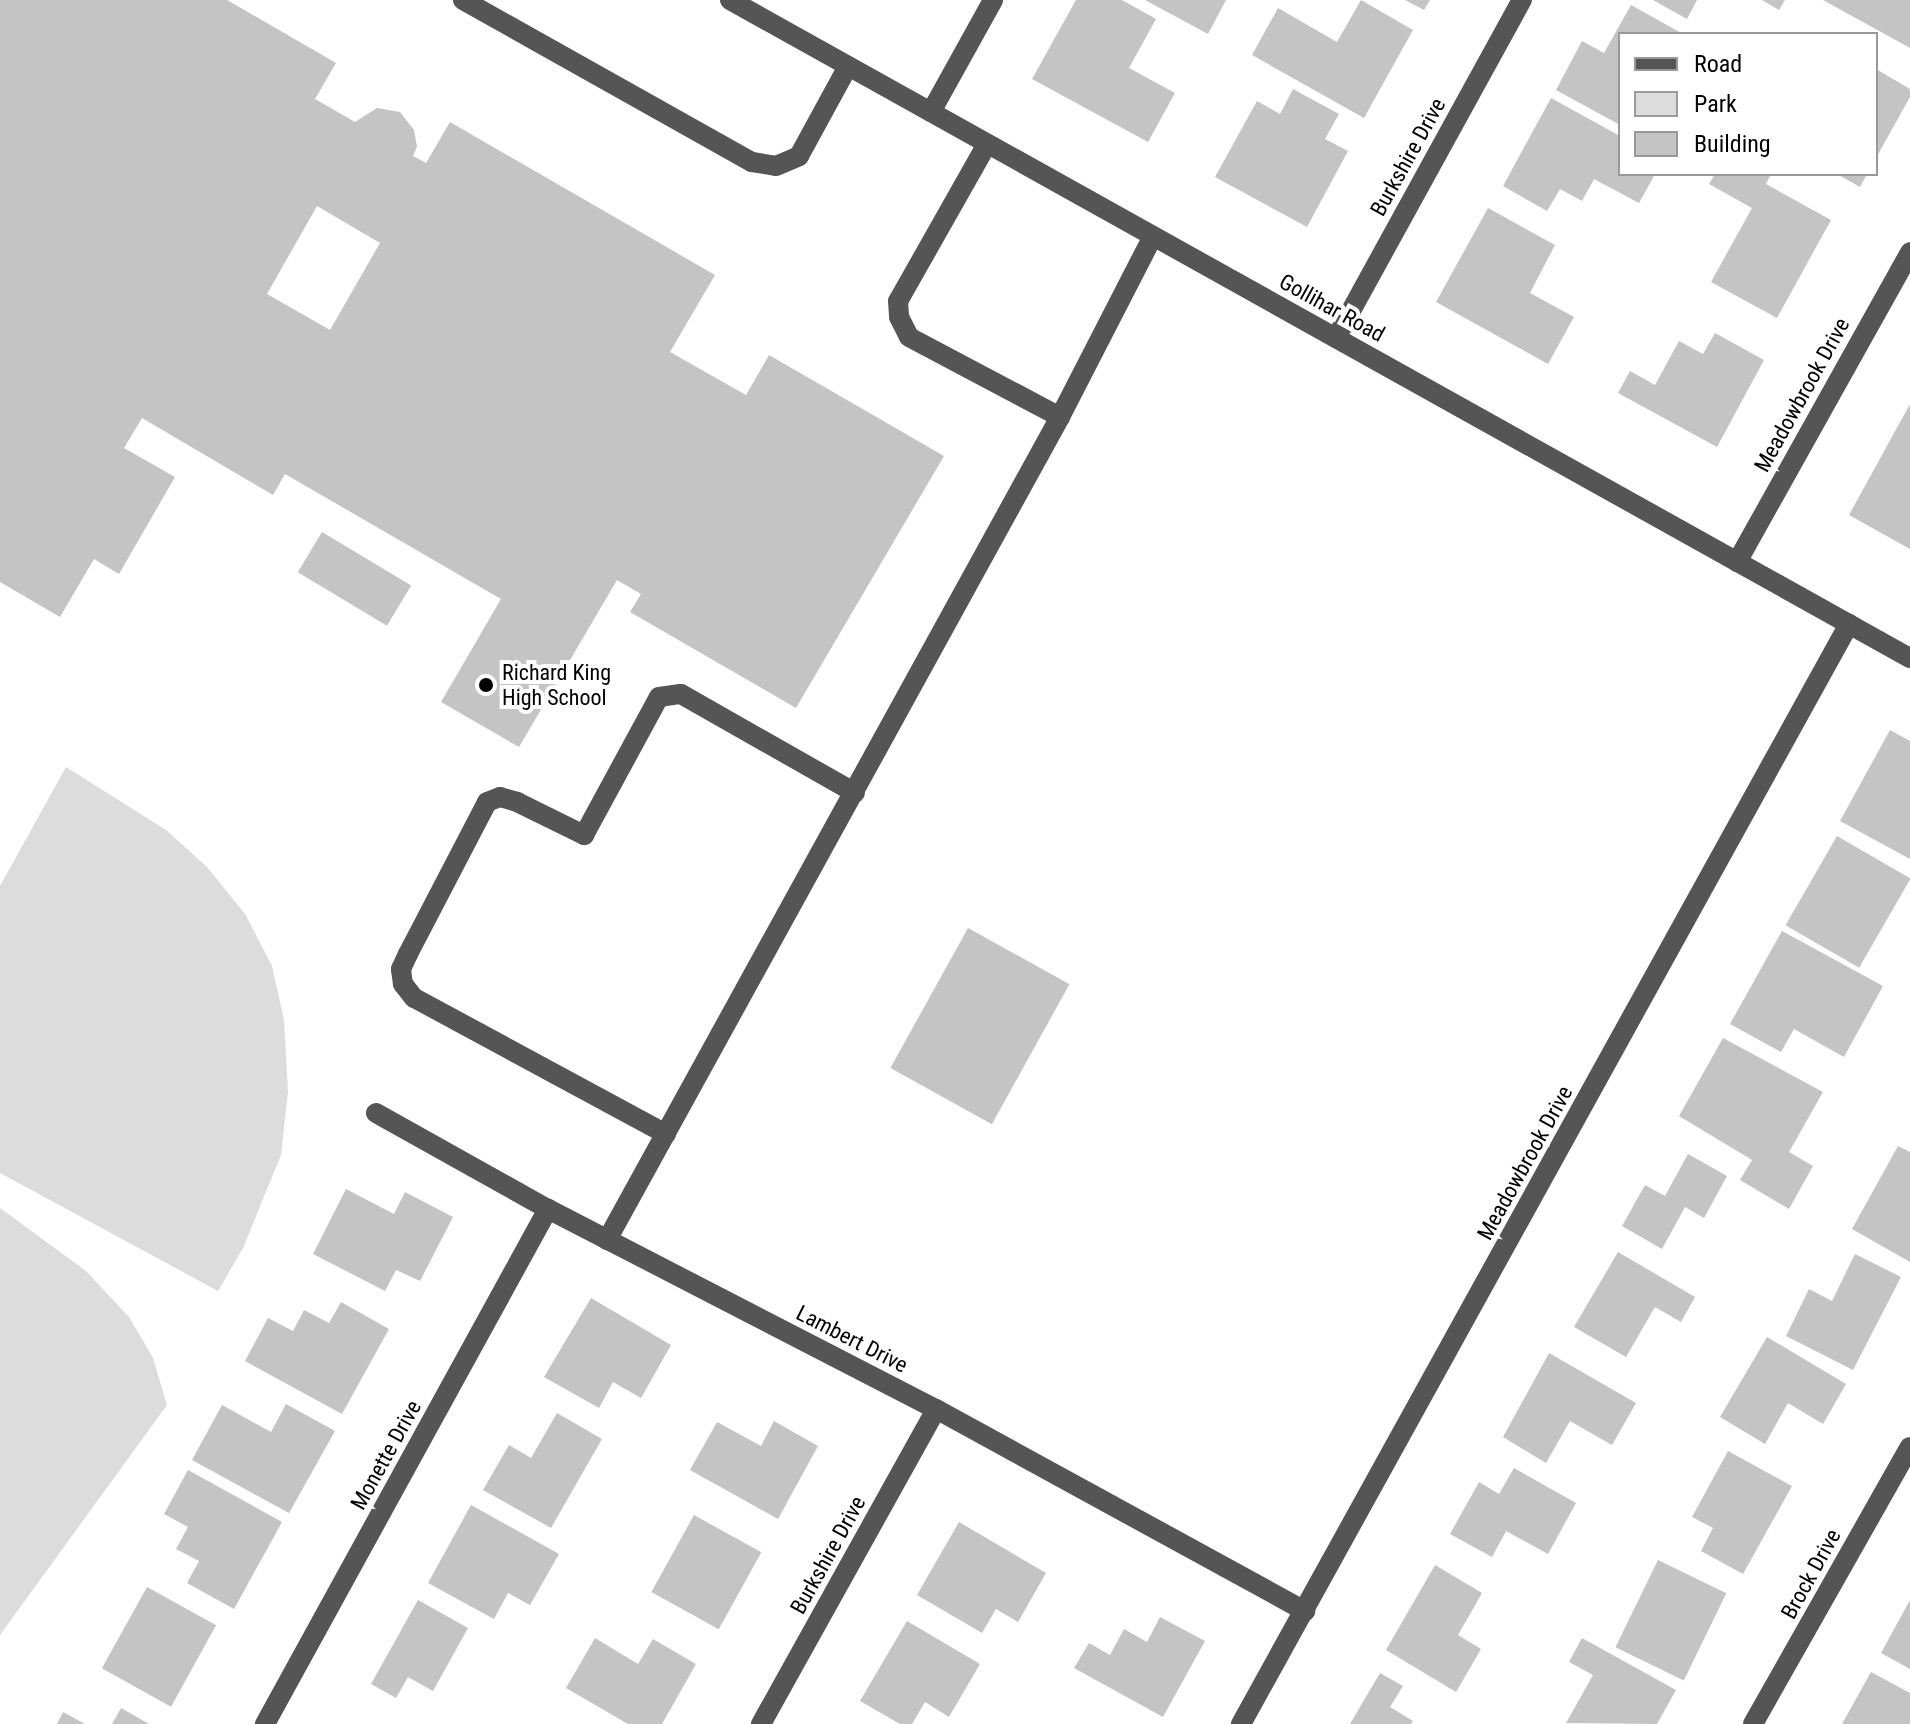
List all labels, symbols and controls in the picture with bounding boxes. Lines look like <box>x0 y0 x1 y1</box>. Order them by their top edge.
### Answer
legend <box>1618 32 1878 176</box>
text: Road <box>1694 50 1742 78</box>
text: Park <box>1694 90 1737 118</box>
street label: Burkshire Drive <box>1365 93 1451 221</box>
text: Building <box>1694 130 1771 158</box>
street label: Gollihar Road <box>1275 268 1389 348</box>
street label: Meadowbrook Drive <box>1749 313 1855 477</box>
place label: Richard King High School <box>502 659 611 710</box>
marker: Richard King High School <box>477 676 495 694</box>
street label: Meadowbrook Drive <box>1472 1081 1578 1245</box>
street label: Lambert Drive <box>792 1300 912 1378</box>
street label: Monette Drive <box>345 1396 427 1514</box>
street label: Burkshire Drive <box>785 1491 871 1619</box>
street label: Brock Drive <box>1776 1524 1846 1624</box>

